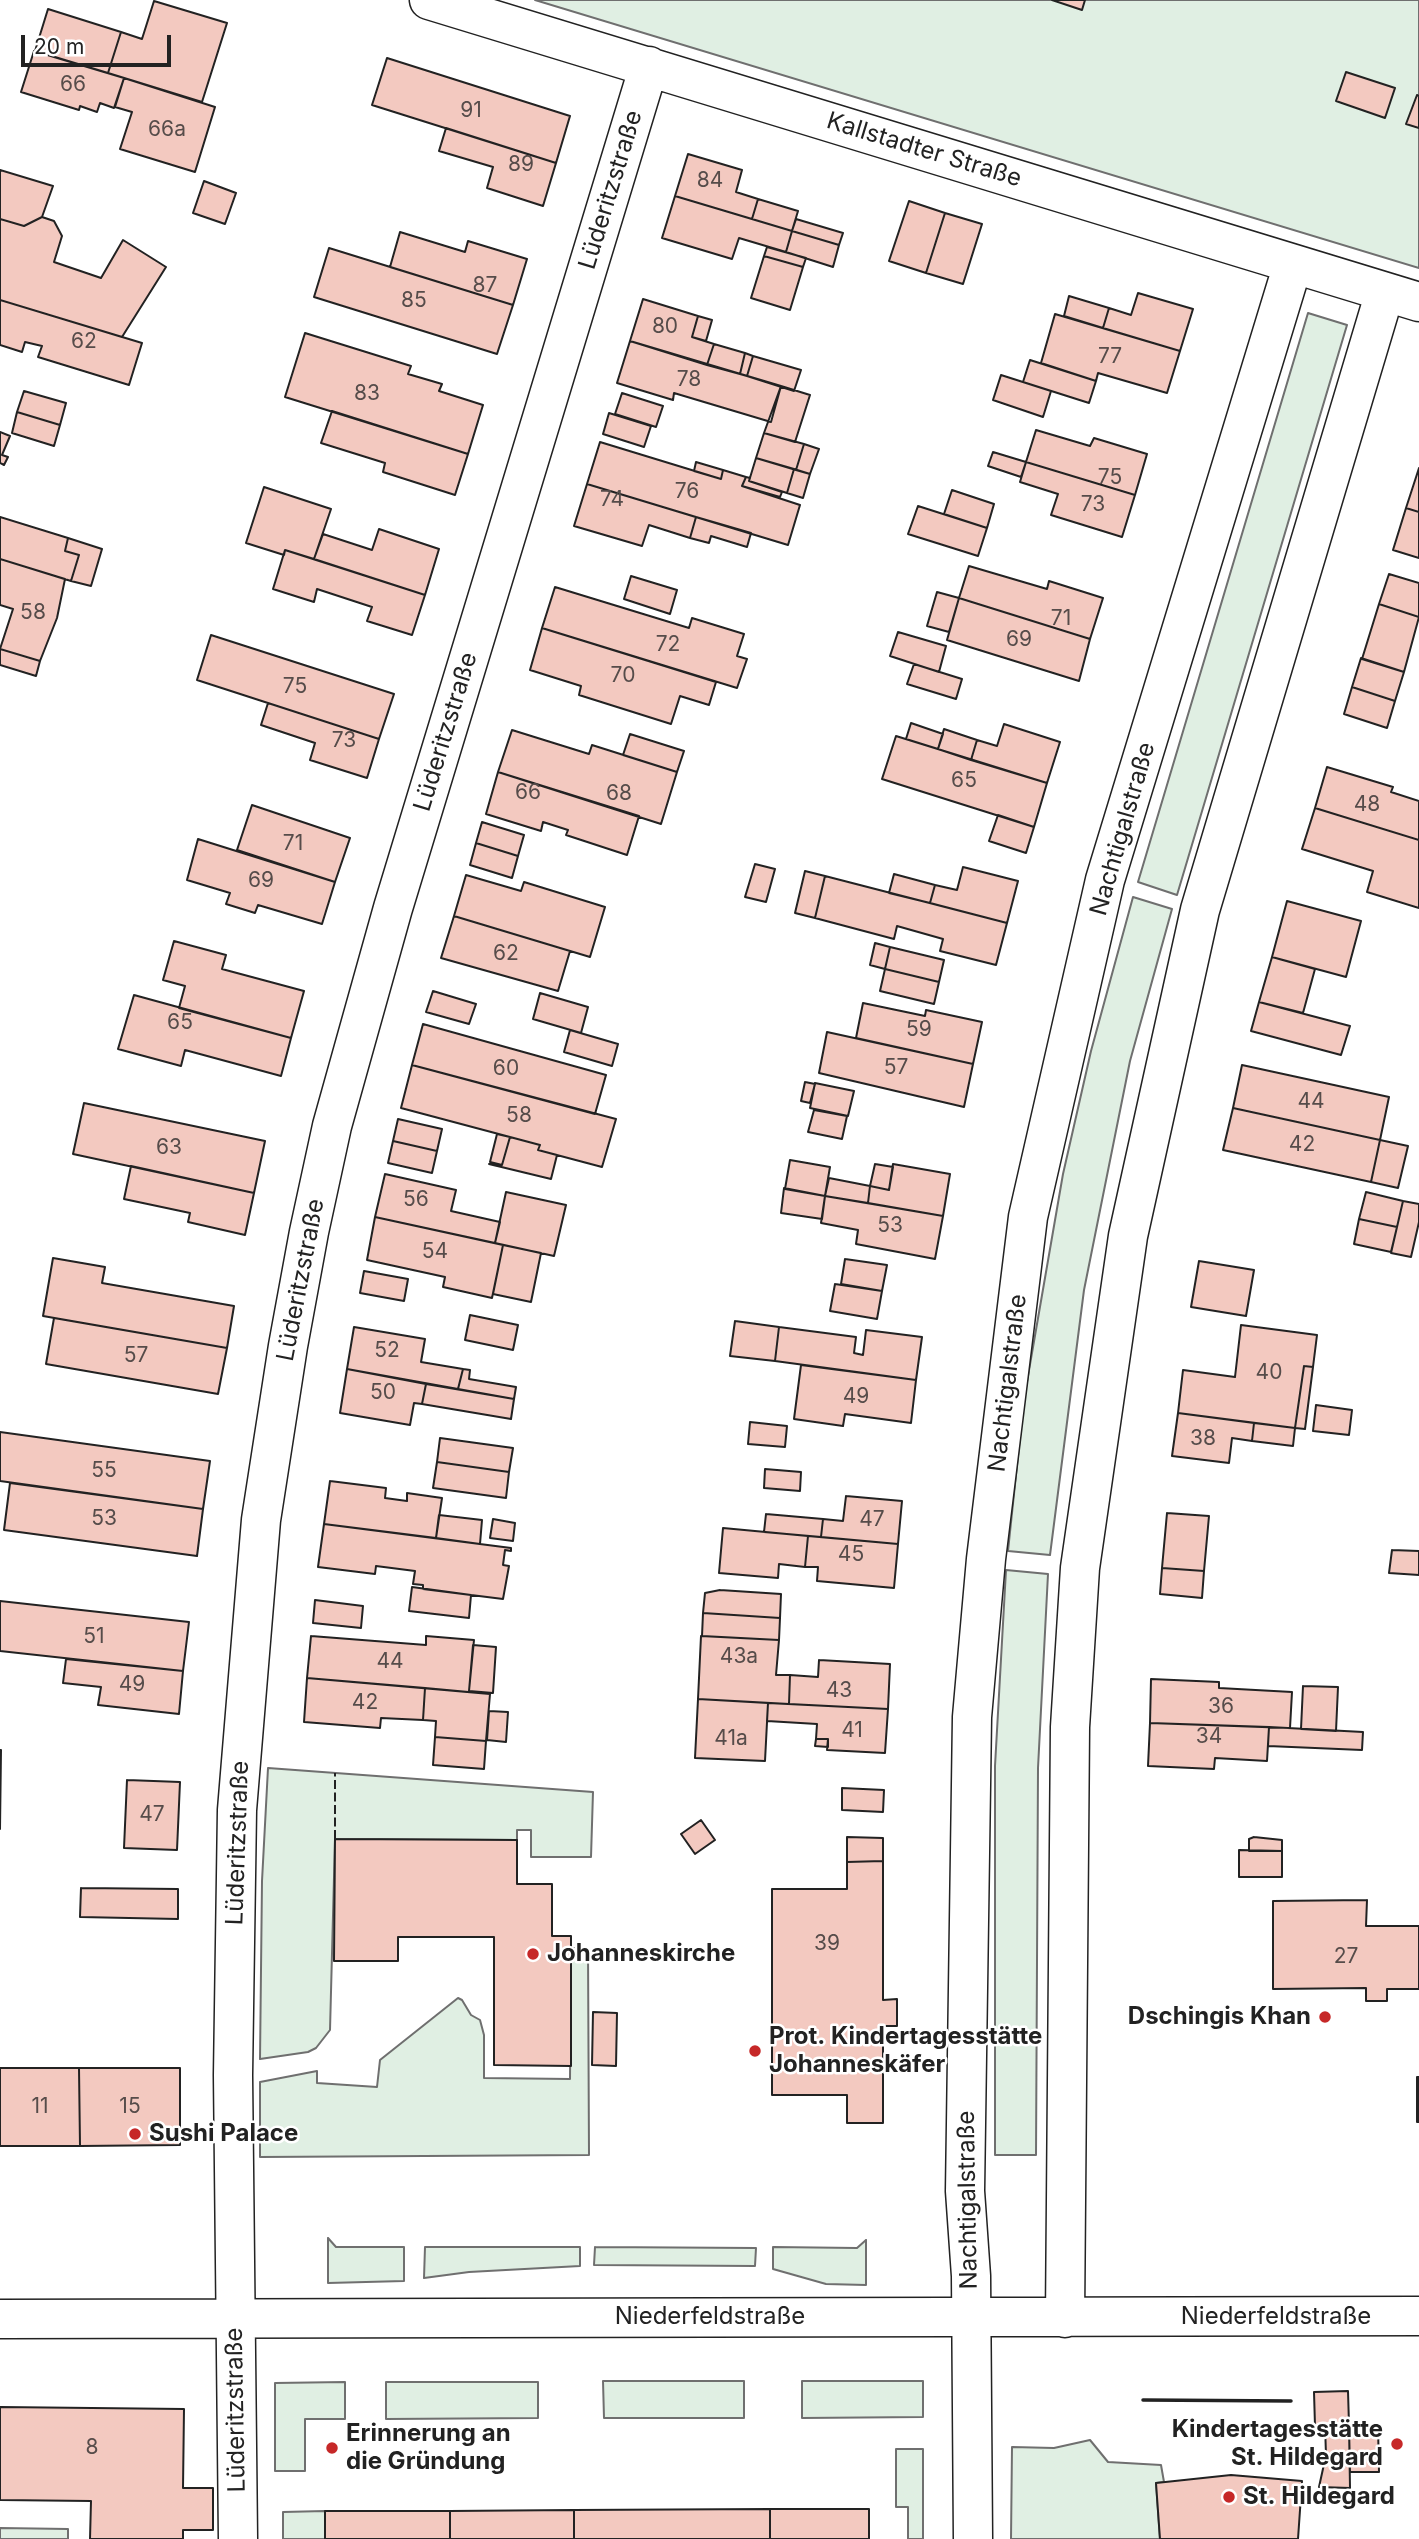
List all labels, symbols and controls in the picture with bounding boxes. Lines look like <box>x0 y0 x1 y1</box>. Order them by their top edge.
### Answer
scale bar <box>24 21 175 65</box>
text: 20 m <box>34 34 84 59</box>
house number: 66 <box>60 72 86 98</box>
house number: 91 <box>460 98 482 124</box>
street label: Lüderitzstraße <box>573 107 649 273</box>
street label: Kallstadter Straße <box>823 107 1025 193</box>
house number: 66a <box>148 117 186 143</box>
house number: 89 <box>508 152 534 178</box>
house number: 84 <box>697 168 723 194</box>
house number: 87 <box>473 273 497 299</box>
house number: 85 <box>401 288 427 314</box>
house number: 80 <box>652 314 678 340</box>
house number: 62 <box>71 329 97 355</box>
house number: 77 <box>1098 344 1122 370</box>
house number: 78 <box>677 367 701 393</box>
house number: 83 <box>354 381 380 407</box>
house number: 75 <box>1098 465 1122 491</box>
house number: 76 <box>675 479 699 505</box>
house number: 74 <box>600 487 624 513</box>
house number: 73 <box>1081 492 1105 518</box>
house number: 58 <box>20 600 46 626</box>
house number: 71 <box>1051 606 1071 632</box>
house number: 69 <box>1006 627 1032 653</box>
house number: 72 <box>656 632 680 658</box>
street label: Lüderitzstraße <box>408 649 484 815</box>
house number: 70 <box>611 663 635 689</box>
house number: 75 <box>283 674 307 700</box>
house number: 73 <box>332 728 356 754</box>
street label: Nachtigalstraße <box>1084 739 1162 919</box>
house number: 65 <box>951 768 977 794</box>
house number: 66 <box>515 780 541 806</box>
house number: 68 <box>606 781 632 807</box>
house number: 48 <box>1354 792 1380 818</box>
house number: 71 <box>283 831 303 857</box>
house number: 69 <box>248 868 274 894</box>
house number: 62 <box>493 941 519 967</box>
house number: 65 <box>167 1010 193 1036</box>
house number: 59 <box>906 1017 932 1043</box>
house number: 57 <box>884 1055 908 1081</box>
house number: 60 <box>493 1056 519 1082</box>
house number: 44 <box>1297 1089 1325 1115</box>
house number: 58 <box>506 1103 532 1129</box>
house number: 42 <box>1289 1132 1315 1158</box>
house number: 63 <box>156 1135 182 1161</box>
house number: 56 <box>403 1187 429 1213</box>
street label: Lüderitzstraße <box>271 1196 331 1364</box>
house number: 53 <box>877 1213 903 1239</box>
house number: 54 <box>422 1239 448 1265</box>
street label: Nachtigalstraße <box>983 1292 1033 1474</box>
house number: 52 <box>374 1338 400 1364</box>
house number: 57 <box>124 1343 148 1369</box>
house number: 40 <box>1256 1360 1282 1386</box>
house number: 50 <box>370 1380 396 1406</box>
house number: 49 <box>843 1384 869 1410</box>
house number: 38 <box>1190 1426 1216 1452</box>
house number: 55 <box>91 1458 117 1484</box>
house number: 53 <box>91 1506 117 1532</box>
house number: 47 <box>859 1507 885 1533</box>
house number: 45 <box>838 1542 864 1568</box>
house number: 51 <box>83 1624 105 1650</box>
house number: 43a <box>720 1644 758 1670</box>
house number: 44 <box>376 1649 404 1675</box>
house number: 49 <box>119 1672 145 1698</box>
house number: 43 <box>826 1678 852 1704</box>
house number: 42 <box>352 1690 378 1716</box>
house number: 36 <box>1208 1694 1234 1720</box>
house number: 41 <box>841 1718 863 1744</box>
house number: 34 <box>1196 1724 1222 1750</box>
house number: 41a <box>714 1726 748 1752</box>
street label: Lüderitzstraße <box>221 1760 255 1926</box>
house number: 47 <box>139 1802 165 1828</box>
house number: 39 <box>814 1931 840 1957</box>
place label: Johanneskirche <box>547 1940 735 1968</box>
house number: 27 <box>1334 1944 1358 1970</box>
marker: Johanneskirche <box>525 1946 541 1962</box>
place label: Dschingis Khan <box>1128 2003 1311 2031</box>
marker: Dschingis Khan <box>1317 2009 1333 2025</box>
place label: Prot. Kindertagesstätte Johanneskäfer <box>769 2023 1042 2079</box>
marker: Prot. Kindertagesstätte Johanneskäfer <box>747 2043 763 2059</box>
house number: 11 <box>31 2094 49 2120</box>
house number: 15 <box>119 2094 141 2120</box>
street label: Nachtigalstraße <box>952 2110 984 2290</box>
place label: Sushi Palace <box>149 2120 298 2148</box>
marker: Sushi Palace <box>127 2126 143 2142</box>
street label: Niederfeldstraße <box>615 2303 805 2331</box>
street label: Niederfeldstraße <box>1181 2303 1371 2331</box>
street label: Lüderitzstraße <box>220 2327 252 2493</box>
place label: Kindertagesstätte St. Hildegard <box>1172 2416 1383 2472</box>
place label: Erinnerung an die Gründung <box>346 2420 511 2476</box>
house number: 8 <box>86 2435 98 2461</box>
marker: Kindertagesstätte St. Hildegard <box>1389 2436 1405 2452</box>
marker: Erinnerung an die Gründung <box>324 2440 340 2456</box>
place label: St. Hildegard <box>1243 2483 1395 2511</box>
marker: St. Hildegard <box>1221 2489 1237 2505</box>

